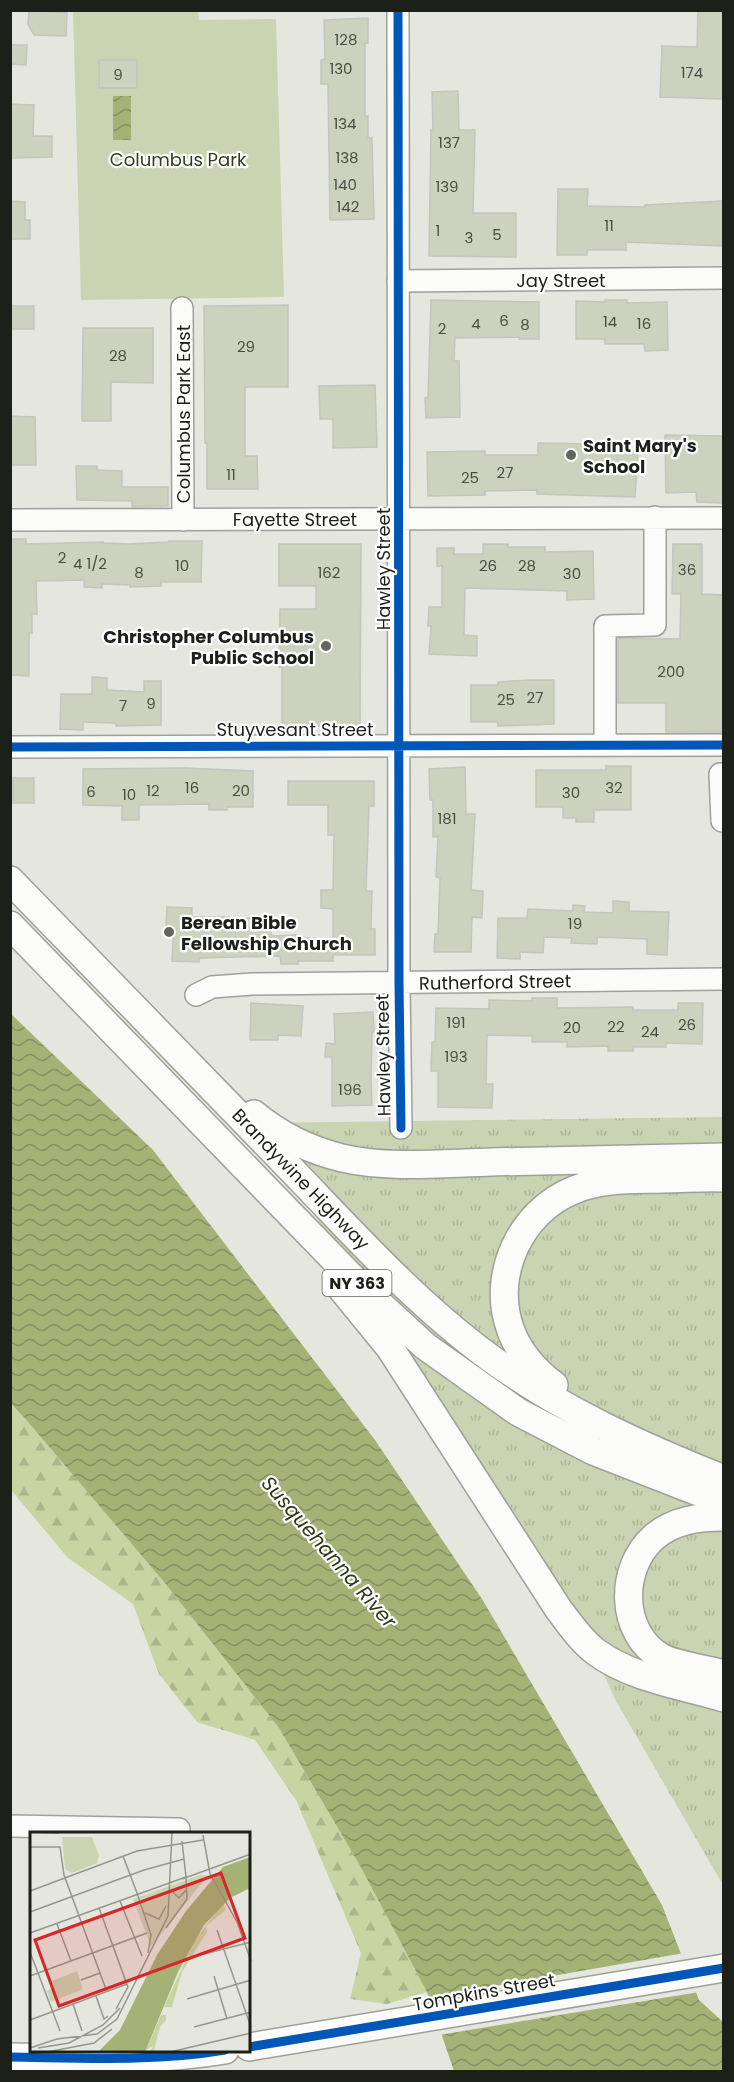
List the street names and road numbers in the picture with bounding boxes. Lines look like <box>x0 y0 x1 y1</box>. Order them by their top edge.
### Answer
street label: Jay Street <box>516 268 606 293</box>
street label: Columbus Park East <box>171 325 196 503</box>
street label: Fayette Street <box>233 507 357 532</box>
street label: Hawley Street <box>371 508 396 630</box>
street label: Stuyvesant Street <box>216 717 374 742</box>
street label: Rutherford Street <box>419 968 571 996</box>
street label: Hawley Street <box>369 993 397 1117</box>
street label: Brandywine Highway <box>227 1103 375 1255</box>
road number: NY 363 <box>322 1270 392 1296</box>
street label: Tompkins Street <box>411 1967 557 2017</box>

